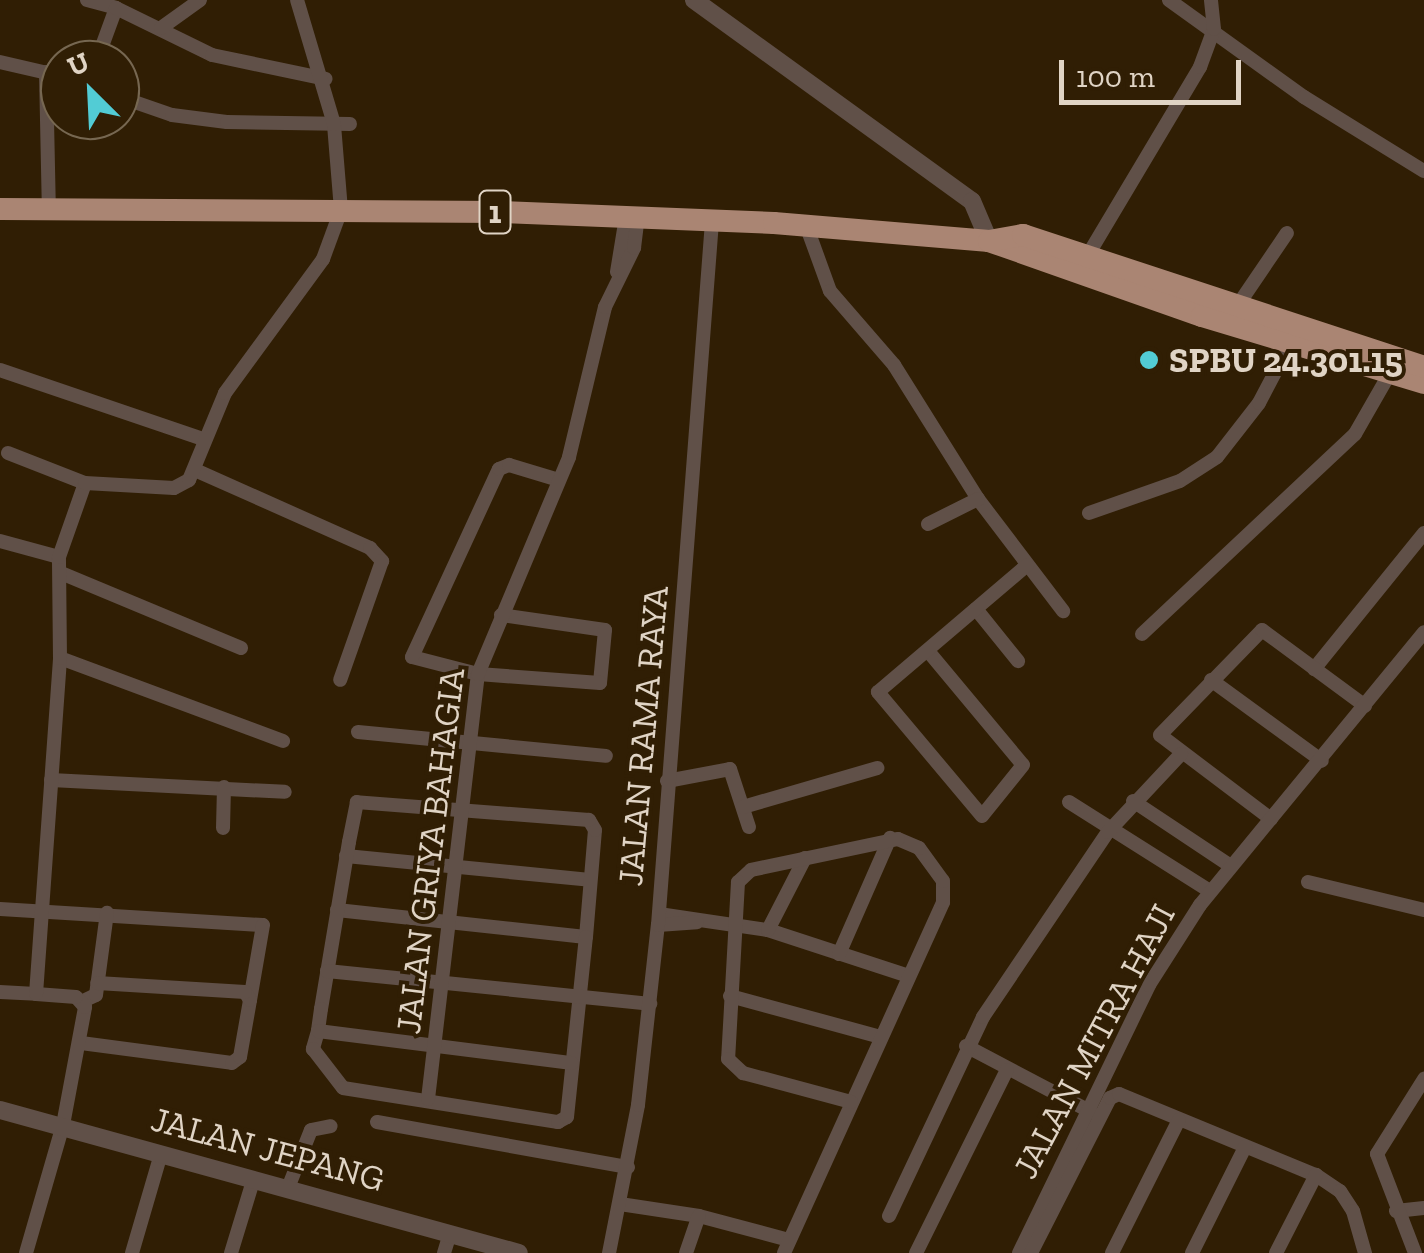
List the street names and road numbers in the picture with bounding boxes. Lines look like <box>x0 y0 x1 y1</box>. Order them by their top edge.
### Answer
road number: 1 <box>478 185 512 239</box>
street label: JALAN RAMA RAYA <box>609 584 677 888</box>
street label: JALAN GRIYA BAHAGIA <box>387 665 473 1037</box>
street label: JALAN MITRA HAJI <box>1004 896 1184 1186</box>
street label: JALAN JEPANG <box>147 1098 389 1200</box>

